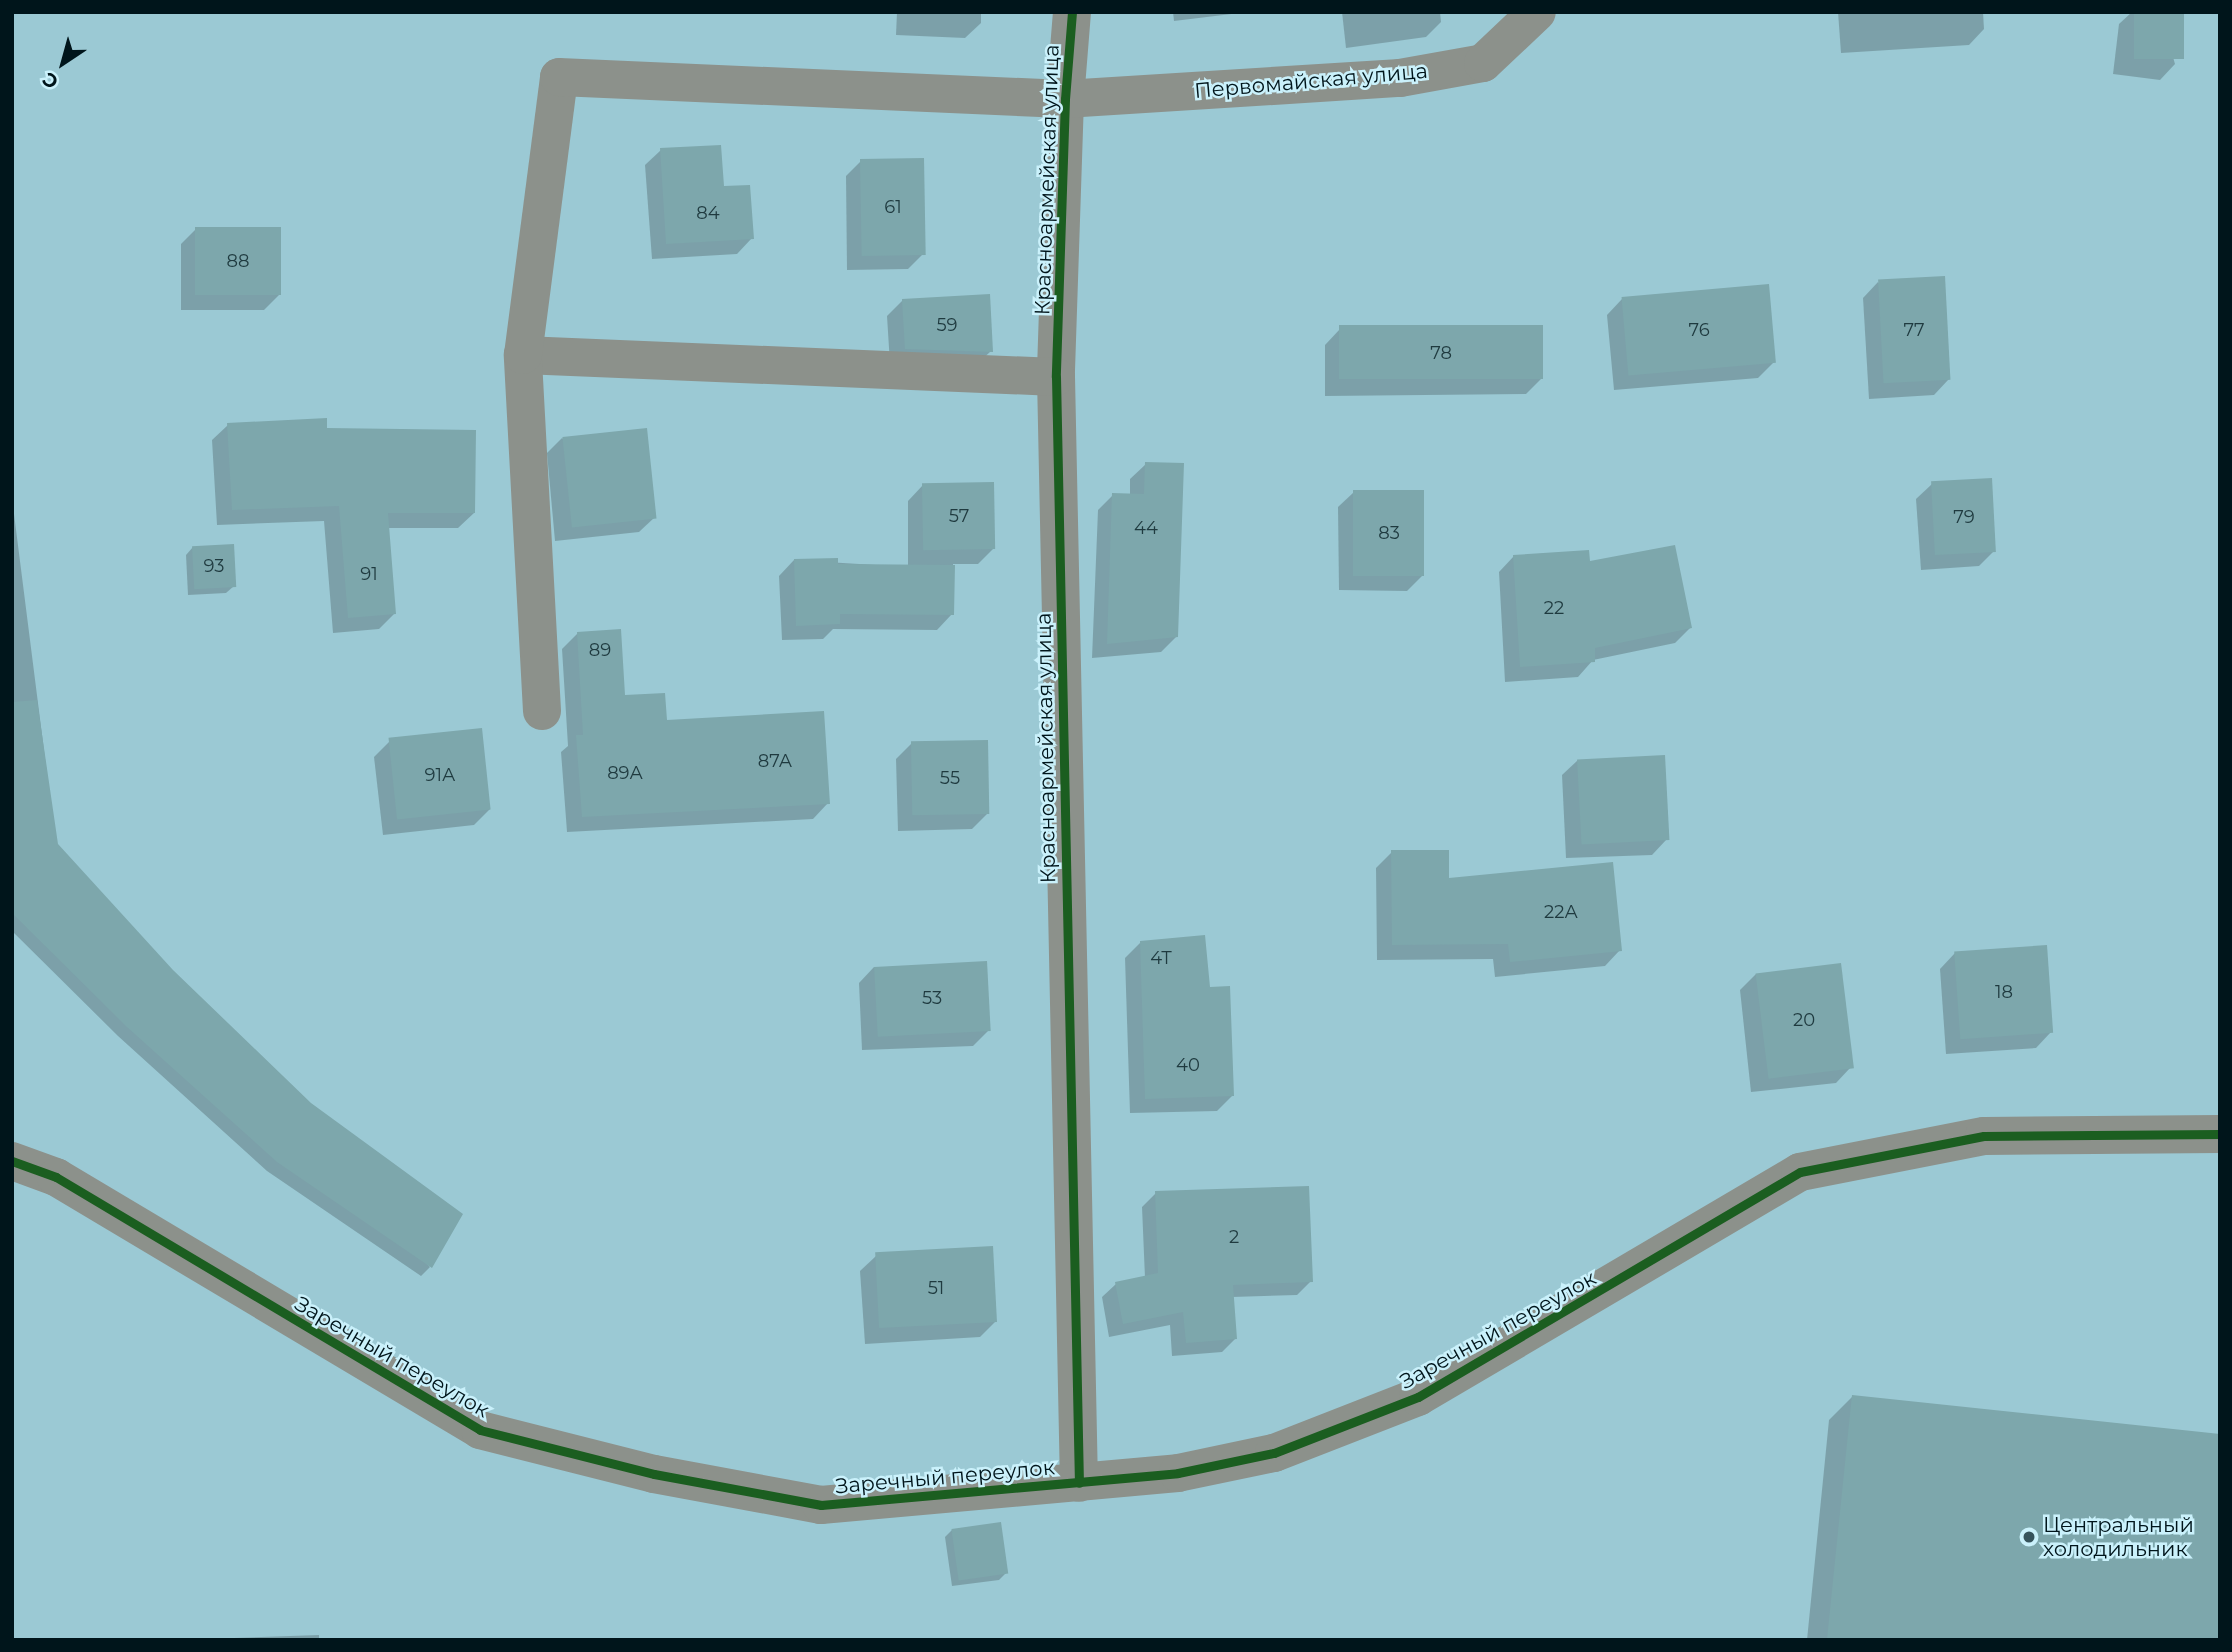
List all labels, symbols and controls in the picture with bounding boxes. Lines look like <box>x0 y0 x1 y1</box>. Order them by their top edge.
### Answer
north arrow <box>28 28 98 98</box>
street label: Красноармейская улица <box>1030 44 1064 316</box>
street label: Первомайская улица <box>1193 58 1429 104</box>
text: С <box>38 67 63 94</box>
house number: 61 <box>884 196 902 218</box>
house number: 84 <box>696 202 720 224</box>
house number: 88 <box>227 250 249 272</box>
house number: 59 <box>936 314 958 336</box>
house number: 76 <box>1688 319 1710 341</box>
house number: 77 <box>1903 319 1925 341</box>
house number: 78 <box>1430 342 1452 364</box>
house number: 57 <box>949 505 969 527</box>
house number: 79 <box>1953 506 1975 528</box>
house number: 44 <box>1134 517 1158 539</box>
house number: 83 <box>1378 522 1400 544</box>
house number: 93 <box>204 555 224 577</box>
house number: 91 <box>360 563 378 585</box>
house number: 22 <box>1544 597 1564 619</box>
street label: Красноармейская улица <box>1031 612 1061 884</box>
house number: 89 <box>589 639 611 661</box>
house number: 87А <box>758 750 792 772</box>
house number: 89А <box>607 762 643 784</box>
house number: 91А <box>425 764 455 786</box>
house number: 55 <box>940 767 960 789</box>
house number: 22А <box>1544 901 1578 923</box>
house number: 4Т <box>1150 947 1172 969</box>
house number: 18 <box>1995 981 2013 1003</box>
house number: 53 <box>922 987 942 1009</box>
house number: 20 <box>1793 1009 1815 1031</box>
house number: 40 <box>1176 1054 1200 1076</box>
house number: 2 <box>1229 1226 1239 1248</box>
street label: Заречный переулок <box>1396 1266 1600 1394</box>
house number: 51 <box>928 1277 944 1299</box>
street label: Заречный переулок <box>290 1291 494 1423</box>
street label: Заречный переулок <box>834 1455 1056 1499</box>
place label: Центральный холодильник <box>2043 1512 2194 1562</box>
marker: Центральный холодильник <box>2021 1529 2037 1545</box>

